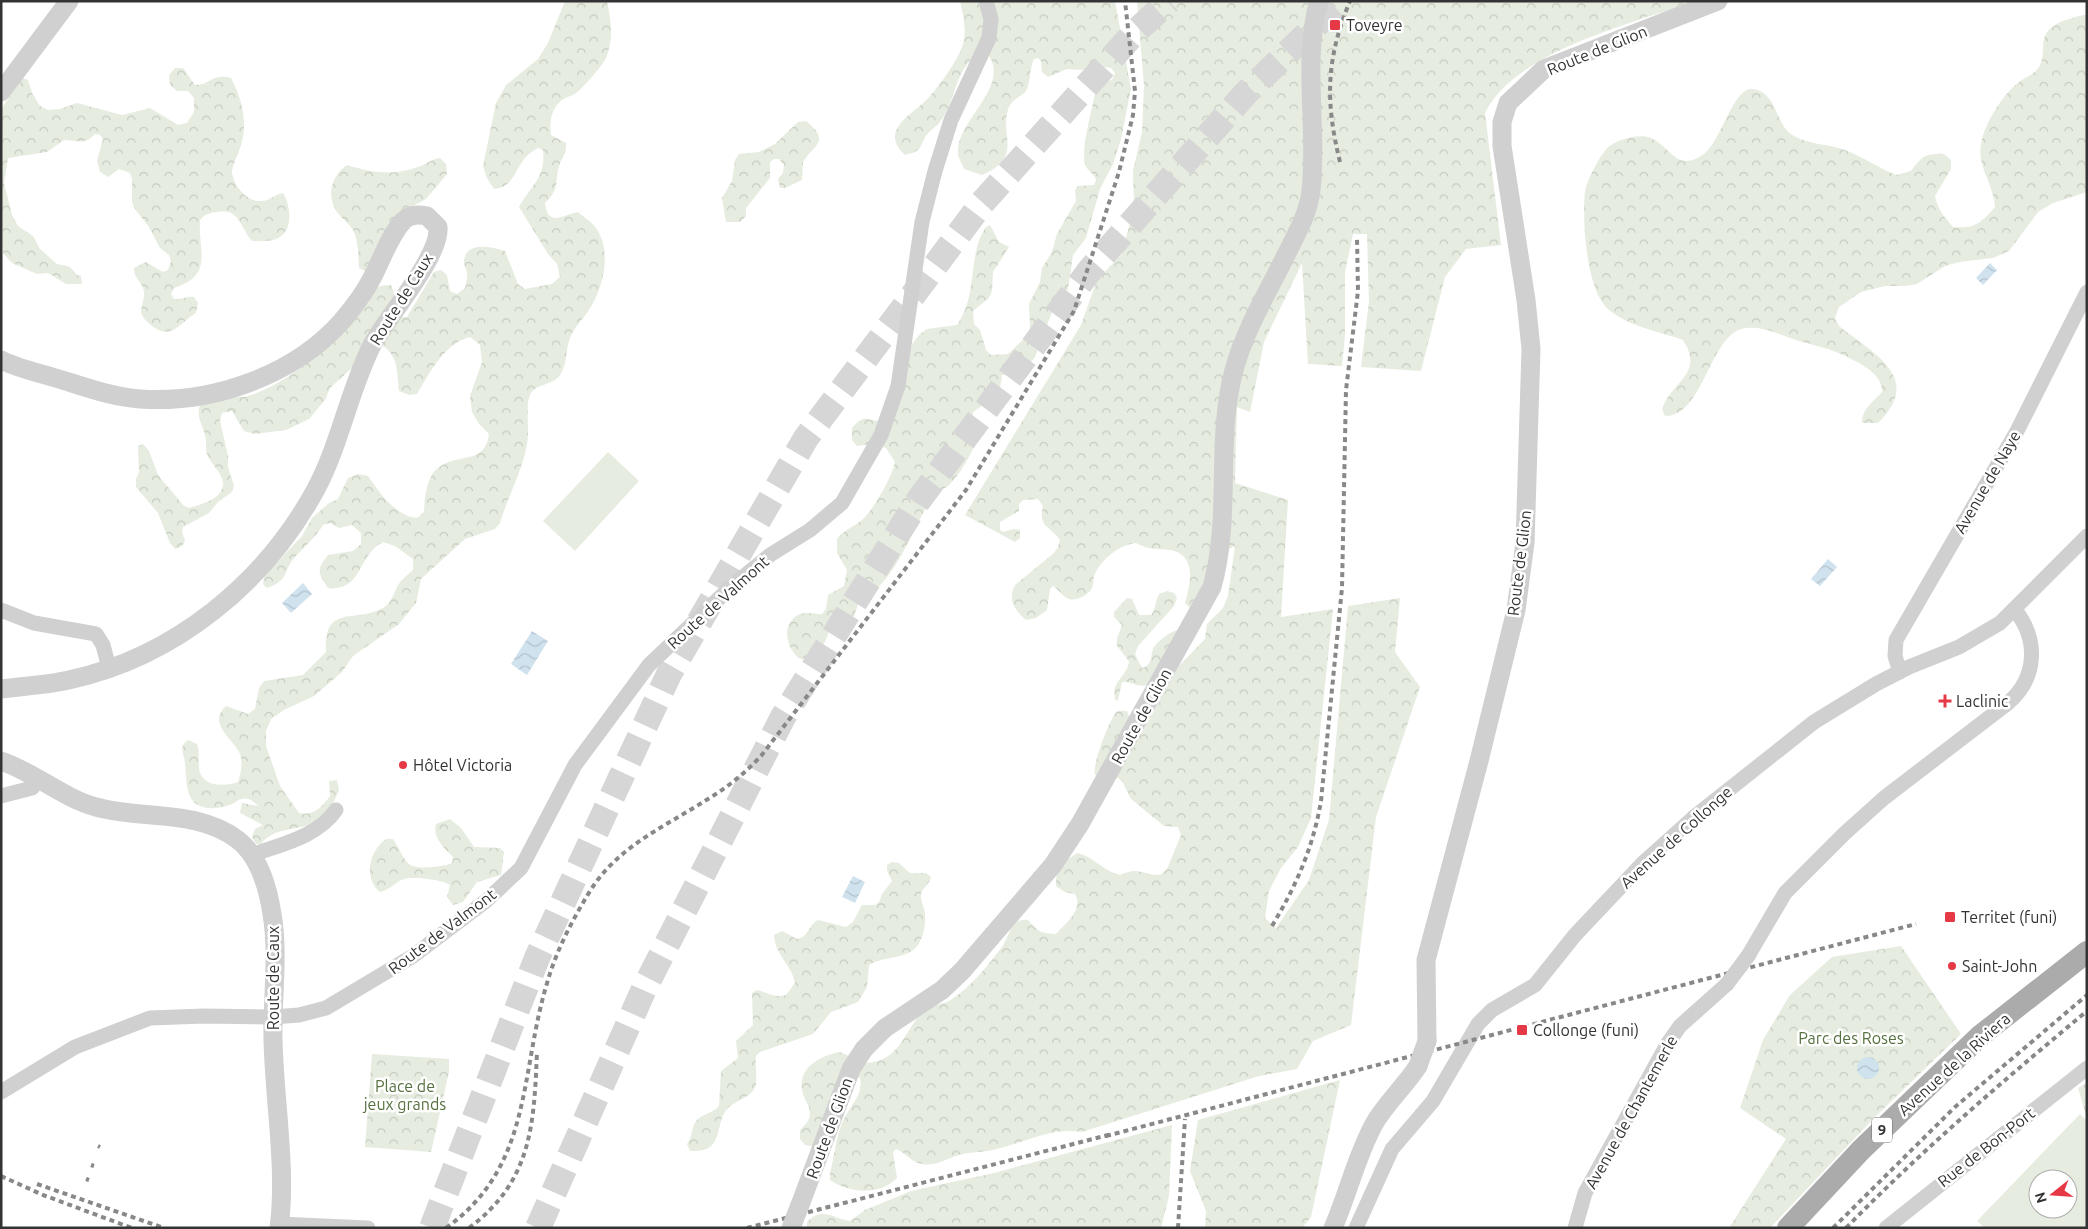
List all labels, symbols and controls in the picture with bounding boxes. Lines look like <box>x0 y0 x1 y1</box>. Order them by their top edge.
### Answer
place label: Toveyre <box>1346 16 1403 34</box>
marker: Toveyre <box>1328 18 1342 32</box>
street label: Route de Glion <box>1544 22 1650 78</box>
street label: Route de Caux <box>366 250 436 348</box>
street label: Avenue de Naye <box>1950 427 2024 537</box>
street label: Route de Glion <box>1504 509 1534 617</box>
street label: Route de Valmont <box>664 551 773 652</box>
street label: Route de Glion <box>1107 665 1175 767</box>
place label: Laclinic <box>1956 692 2009 710</box>
marker: Laclinic <box>1938 694 1952 708</box>
place label: Hôtel Victoria <box>413 756 512 774</box>
marker: Hôtel Victoria <box>397 759 409 771</box>
street label: Avenue de Collonge <box>1617 782 1735 892</box>
street label: Route de Valmont <box>385 884 500 977</box>
place label: Territet (funi) <box>1961 908 2057 927</box>
marker: Territet (funi) <box>1943 910 1957 924</box>
street label: Route de Caux <box>264 926 282 1030</box>
place label: Saint-John <box>1962 957 2037 975</box>
marker: Saint-John <box>1946 960 1958 972</box>
street label: Avenue de la Riviera <box>1894 1009 2014 1119</box>
place label: Collonge (funi) <box>1533 1021 1639 1040</box>
marker: Collonge (funi) <box>1515 1023 1529 1037</box>
park label: Parc des Roses <box>1798 1029 1904 1047</box>
street label: Avenue de Chantemerle <box>1581 1032 1681 1192</box>
street label: Route de Glion <box>802 1075 856 1181</box>
park label: Place de jeux grands <box>362 1077 446 1113</box>
street label: Rue de Bon-Port <box>1934 1103 2039 1190</box>
road number: 9 <box>1872 1118 1892 1142</box>
north arrow <box>2028 1169 2078 1219</box>
text: N <box>2031 1190 2050 1205</box>

